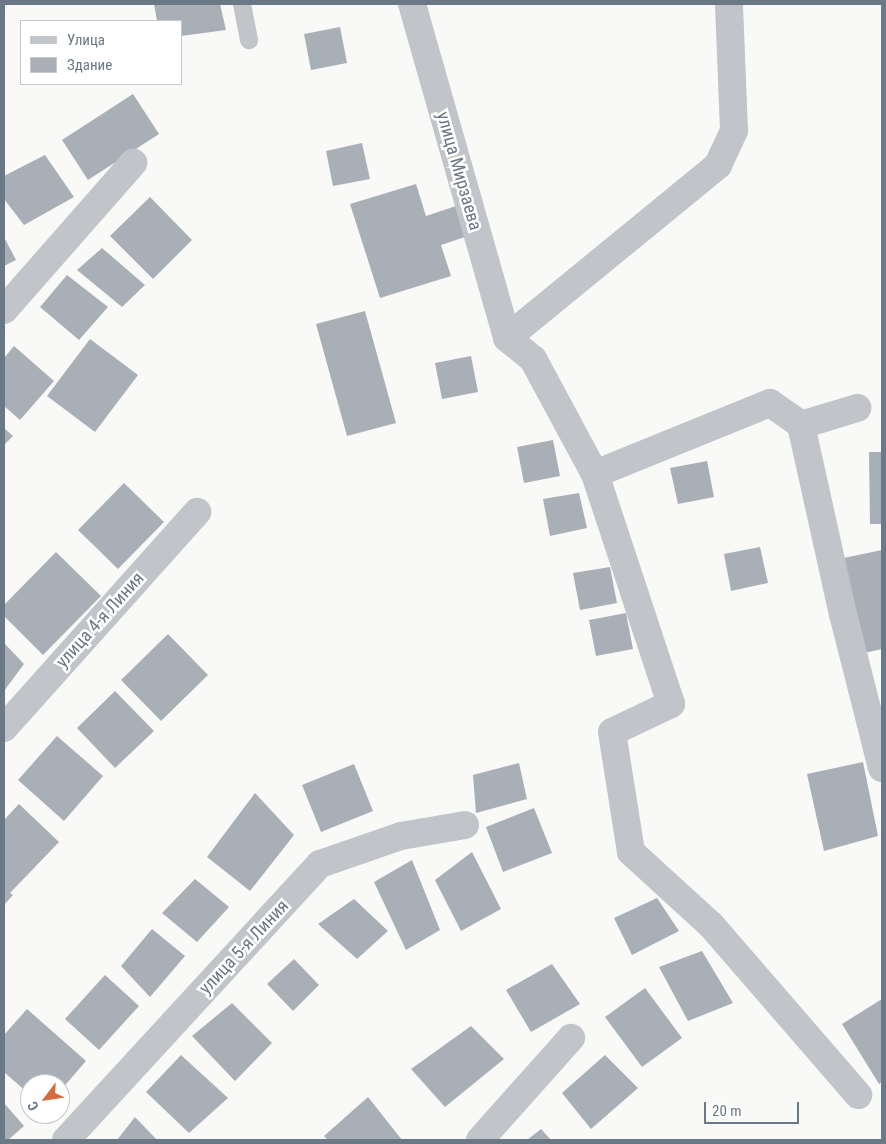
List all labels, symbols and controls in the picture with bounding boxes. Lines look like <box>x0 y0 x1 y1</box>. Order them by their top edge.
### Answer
legend <box>20 20 182 85</box>
text: Улица <box>67 31 105 49</box>
text: Здание <box>67 56 112 74</box>
street label: улица Мирзаева <box>432 109 486 233</box>
street label: улица 4-я Линия <box>51 568 149 672</box>
street label: улица 5-я Линия <box>195 895 293 999</box>
north arrow <box>20 1074 70 1124</box>
scale bar <box>706 1092 801 1124</box>
text: С <box>24 1099 42 1114</box>
text: 20 m <box>712 1102 742 1120</box>

